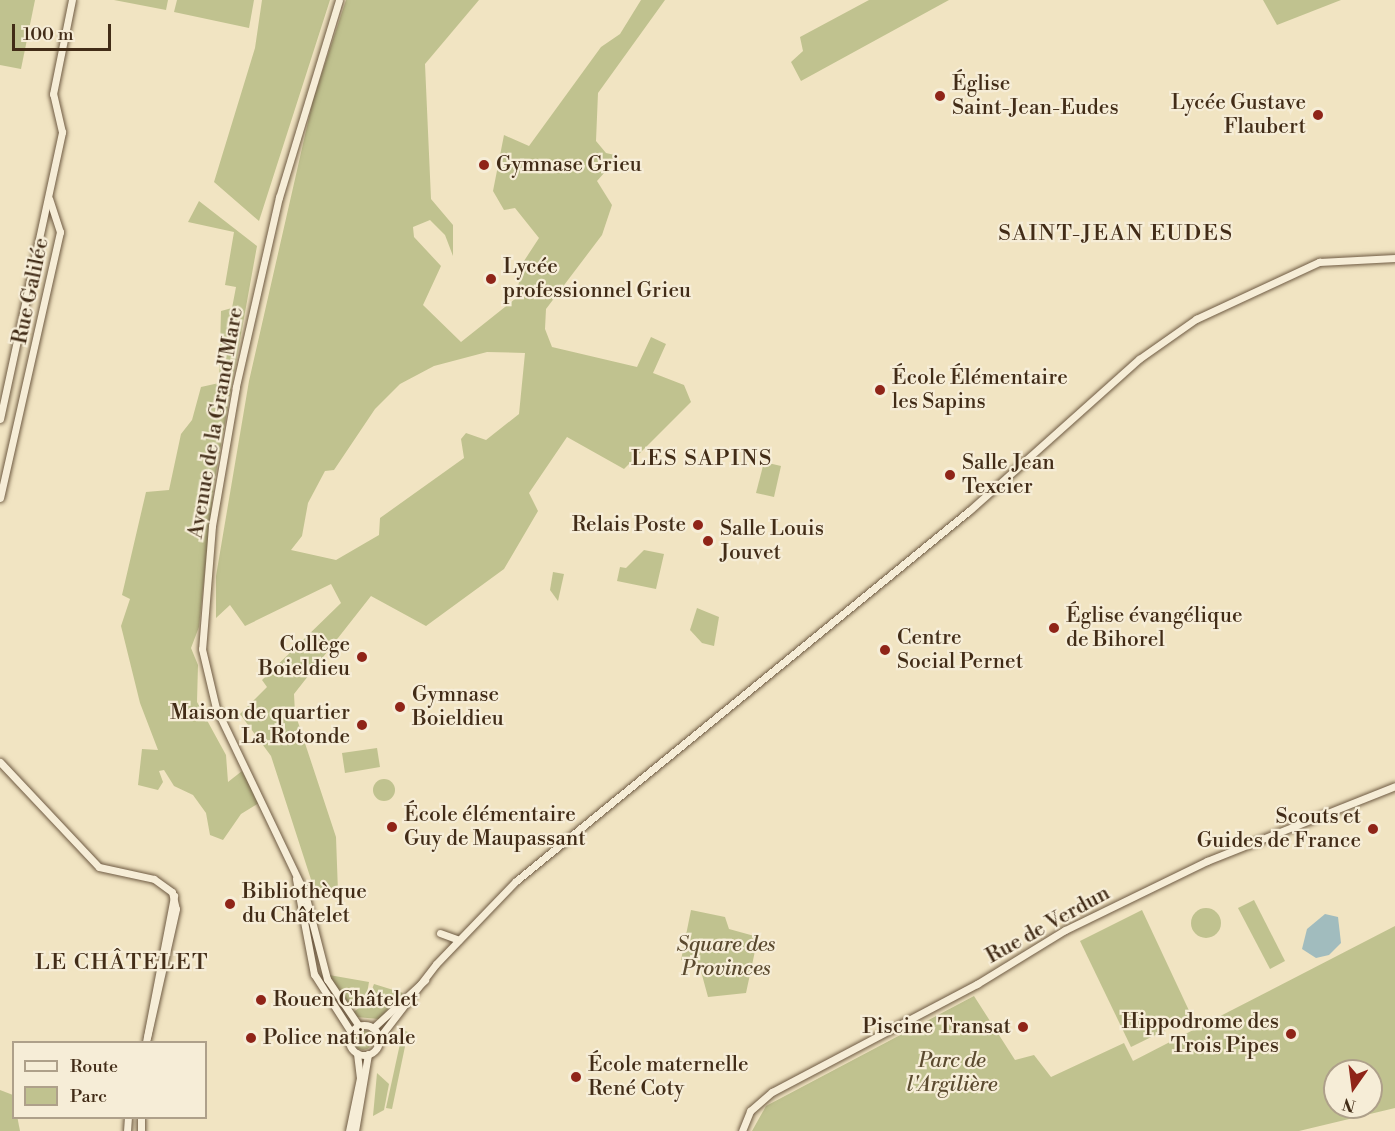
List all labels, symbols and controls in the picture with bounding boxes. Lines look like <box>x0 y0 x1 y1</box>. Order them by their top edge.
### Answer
scale bar <box>15 12 114 50</box>
text: 100 m <box>23 23 74 46</box>
place label: Église Saint-Jean-Eudes <box>952 71 1119 121</box>
marker: Église Saint-Jean-Eudes <box>933 89 947 103</box>
place label: Lycée Gustave Flaubert <box>1171 90 1306 140</box>
marker: Lycée Gustave Flaubert <box>1311 108 1325 122</box>
place label: Gymnase Grieu <box>496 152 642 178</box>
marker: Gymnase Grieu <box>477 158 491 172</box>
district label: SAINT-JEAN EUDES <box>998 221 1234 247</box>
street label: Rue Galilée <box>7 236 55 346</box>
place label: Lycée professionnel Grieu <box>503 254 691 304</box>
marker: Lycée professionnel Grieu <box>484 272 498 286</box>
street label: Avenue de la Grand'Mare <box>183 305 249 541</box>
place label: École Élémentaire les Sapins <box>892 365 1068 415</box>
marker: École Élémentaire les Sapins <box>873 383 887 397</box>
district label: LES SAPINS <box>631 446 773 472</box>
place label: Salle Jean Texcier <box>962 450 1055 500</box>
marker: Salle Jean Texcier <box>943 468 957 482</box>
place label: Relais Poste <box>572 512 686 538</box>
place label: Salle Louis Jouvet <box>720 516 824 566</box>
marker: Relais Poste <box>691 518 705 532</box>
marker: Salle Louis Jouvet <box>701 534 715 548</box>
place label: Église évangélique de Bihorel <box>1066 603 1243 653</box>
marker: Église évangélique de Bihorel <box>1047 621 1061 635</box>
place label: Centre Social Pernet <box>897 625 1023 675</box>
place label: Collège Boieldieu <box>258 632 350 682</box>
marker: Centre Social Pernet <box>878 643 892 657</box>
marker: Collège Boieldieu <box>355 650 369 664</box>
place label: Gymnase Boieldieu <box>412 682 504 732</box>
place label: Maison de quartier La Rotonde <box>170 700 350 750</box>
marker: Gymnase Boieldieu <box>393 700 407 714</box>
marker: Maison de quartier La Rotonde <box>355 718 369 732</box>
place label: École élémentaire Guy de Maupassant <box>404 802 586 852</box>
place label: Scouts et Guides de France <box>1197 804 1361 854</box>
marker: École élémentaire Guy de Maupassant <box>385 820 399 834</box>
marker: Scouts et Guides de France <box>1366 822 1380 836</box>
place label: Bibliothèque du Châtelet <box>242 879 367 929</box>
street label: Rue de Verdun <box>982 881 1114 969</box>
marker: Bibliothèque du Châtelet <box>223 897 237 911</box>
park label: Square des Provinces <box>677 932 775 982</box>
district label: LE CHÂTELET <box>35 950 209 976</box>
place label: Rouen Châtelet <box>273 987 418 1013</box>
marker: Rouen Châtelet <box>254 993 268 1007</box>
place label: Hippodrome des Trois Pipes <box>1122 1009 1279 1059</box>
place label: Piscine Transat <box>862 1014 1011 1040</box>
marker: Piscine Transat <box>1016 1020 1030 1034</box>
place label: Police nationale <box>263 1025 416 1051</box>
marker: Hippodrome des Trois Pipes <box>1284 1027 1298 1041</box>
marker: Police nationale <box>244 1031 258 1045</box>
legend <box>12 1041 207 1119</box>
park label: Parc de l'Argilière <box>907 1048 997 1098</box>
place label: École maternelle René Coty <box>588 1052 749 1102</box>
text: Route <box>70 1055 118 1078</box>
north arrow <box>1323 1059 1383 1119</box>
marker: École maternelle René Coty <box>569 1070 583 1084</box>
text: Parc <box>70 1085 107 1108</box>
text: N <box>1341 1093 1358 1116</box>

